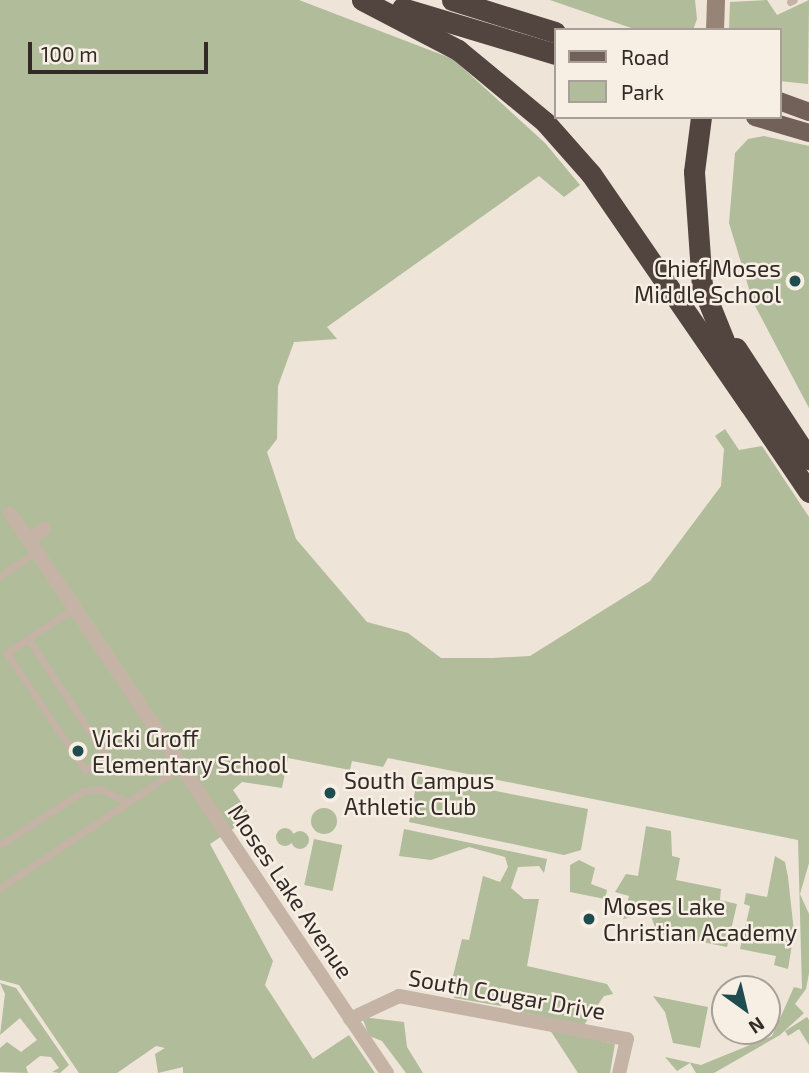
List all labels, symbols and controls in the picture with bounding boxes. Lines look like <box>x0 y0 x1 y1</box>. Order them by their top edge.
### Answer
scale bar <box>32 28 212 72</box>
legend <box>554 28 781 119</box>
text: 100 m <box>41 41 98 66</box>
text: Road <box>621 44 669 69</box>
text: Park <box>621 79 664 104</box>
place label: Chief Moses Middle School <box>634 254 781 308</box>
marker: Chief Moses Middle School <box>787 273 803 289</box>
place label: Vicki Groff Elementary School <box>92 724 288 778</box>
marker: Vicki Groff Elementary School <box>70 743 86 759</box>
place label: South Campus Athletic Club <box>344 766 494 820</box>
marker: South Campus Athletic Club <box>322 785 338 801</box>
street label: Moses Lake Avenue <box>222 799 360 983</box>
place label: Moses Lake Christian Academy <box>603 892 798 946</box>
marker: Moses Lake Christian Academy <box>581 911 597 927</box>
street label: South Cougar Drive <box>406 963 608 1025</box>
north arrow <box>711 975 781 1045</box>
text: N <box>745 1013 769 1040</box>

